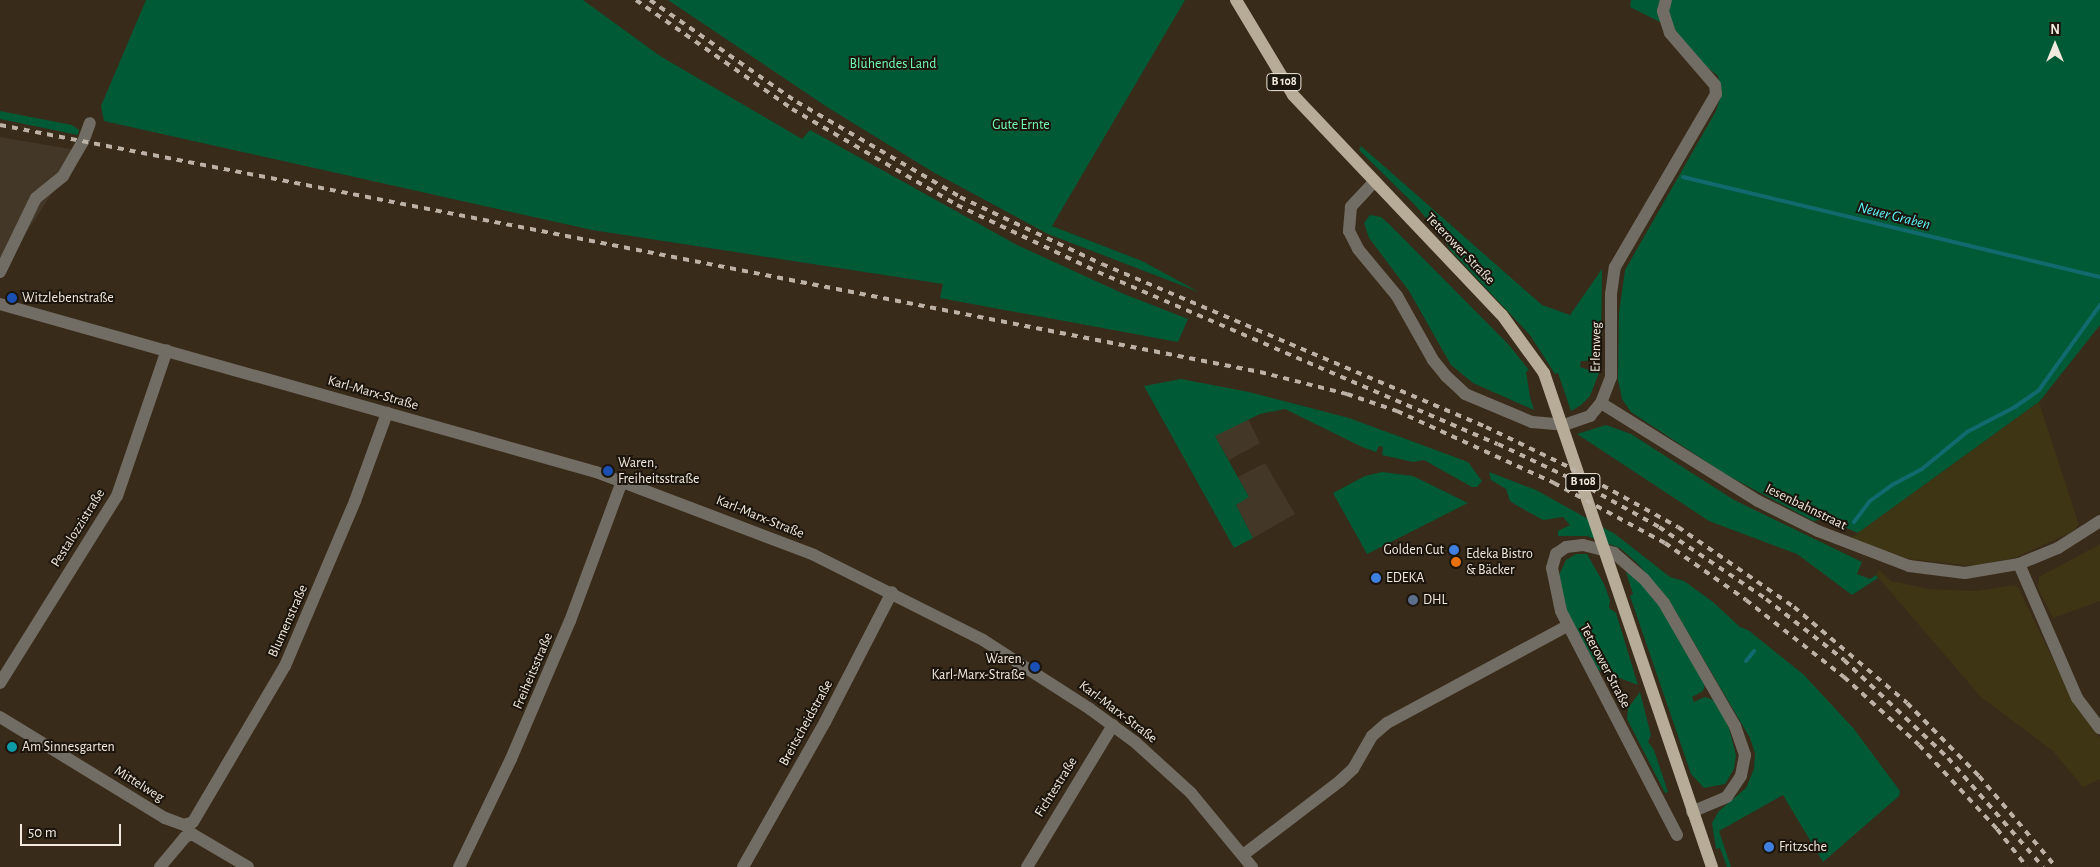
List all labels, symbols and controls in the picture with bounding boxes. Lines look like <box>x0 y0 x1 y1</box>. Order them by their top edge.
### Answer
north arrow <box>2030 20 2080 70</box>
text: N <box>2050 23 2060 37</box>
park label: Blühendes Land <box>850 56 936 72</box>
road number: B 108 <box>1265 72 1303 91</box>
park label: Gute Ernte <box>992 117 1050 133</box>
water label: Neuer Graben <box>1856 198 1932 234</box>
street label: Teterower Straße <box>1422 210 1498 288</box>
place label: Witzlebenstraße <box>22 290 114 306</box>
marker: Witzlebenstraße <box>6 292 18 304</box>
street label: Erlenweg <box>1587 322 1605 372</box>
street label: Karl-Marx-Straße <box>326 372 420 414</box>
place label: Waren, Freiheitsstraße <box>618 455 699 488</box>
marker: Waren, Freiheitsstraße <box>602 465 614 477</box>
road number: B 108 <box>1564 472 1602 492</box>
street label: Iesenbahnstraat <box>1763 480 1849 534</box>
street label: Pestalozzistraße <box>47 486 109 570</box>
street label: Karl-Marx-Straße <box>713 492 807 542</box>
place label: Golden Cut <box>1384 542 1444 558</box>
marker: Golden Cut <box>1448 544 1460 556</box>
place label: Edeka Bistro & Bäcker <box>1466 546 1533 578</box>
marker: Edeka Bistro & Bäcker <box>1450 556 1462 568</box>
place label: EDEKA <box>1386 570 1424 586</box>
marker: EDEKA <box>1370 572 1382 584</box>
street label: Blumenstraße <box>265 582 311 660</box>
place label: DHL <box>1423 592 1447 608</box>
marker: DHL <box>1407 594 1419 606</box>
street label: Teterower Straße <box>1576 621 1634 711</box>
street label: Freiheitsstraße <box>509 630 557 712</box>
place label: Waren, Karl-Marx-Straße <box>931 651 1025 684</box>
marker: Waren, Karl-Marx-Straße <box>1029 661 1041 673</box>
street label: Breitscheidstraße <box>775 677 837 769</box>
street label: Karl-Marx-Straße <box>1076 677 1160 747</box>
place label: Am Sinnesgarten <box>22 739 115 755</box>
marker: Am Sinnesgarten <box>6 741 18 753</box>
street label: Fichtestraße <box>1031 754 1081 820</box>
street label: Mittelweg <box>111 762 167 806</box>
scale bar <box>22 814 124 846</box>
text: 50 m <box>28 825 57 840</box>
place label: Fritzsche <box>1779 839 1827 855</box>
marker: Fritzsche <box>1763 841 1775 853</box>

